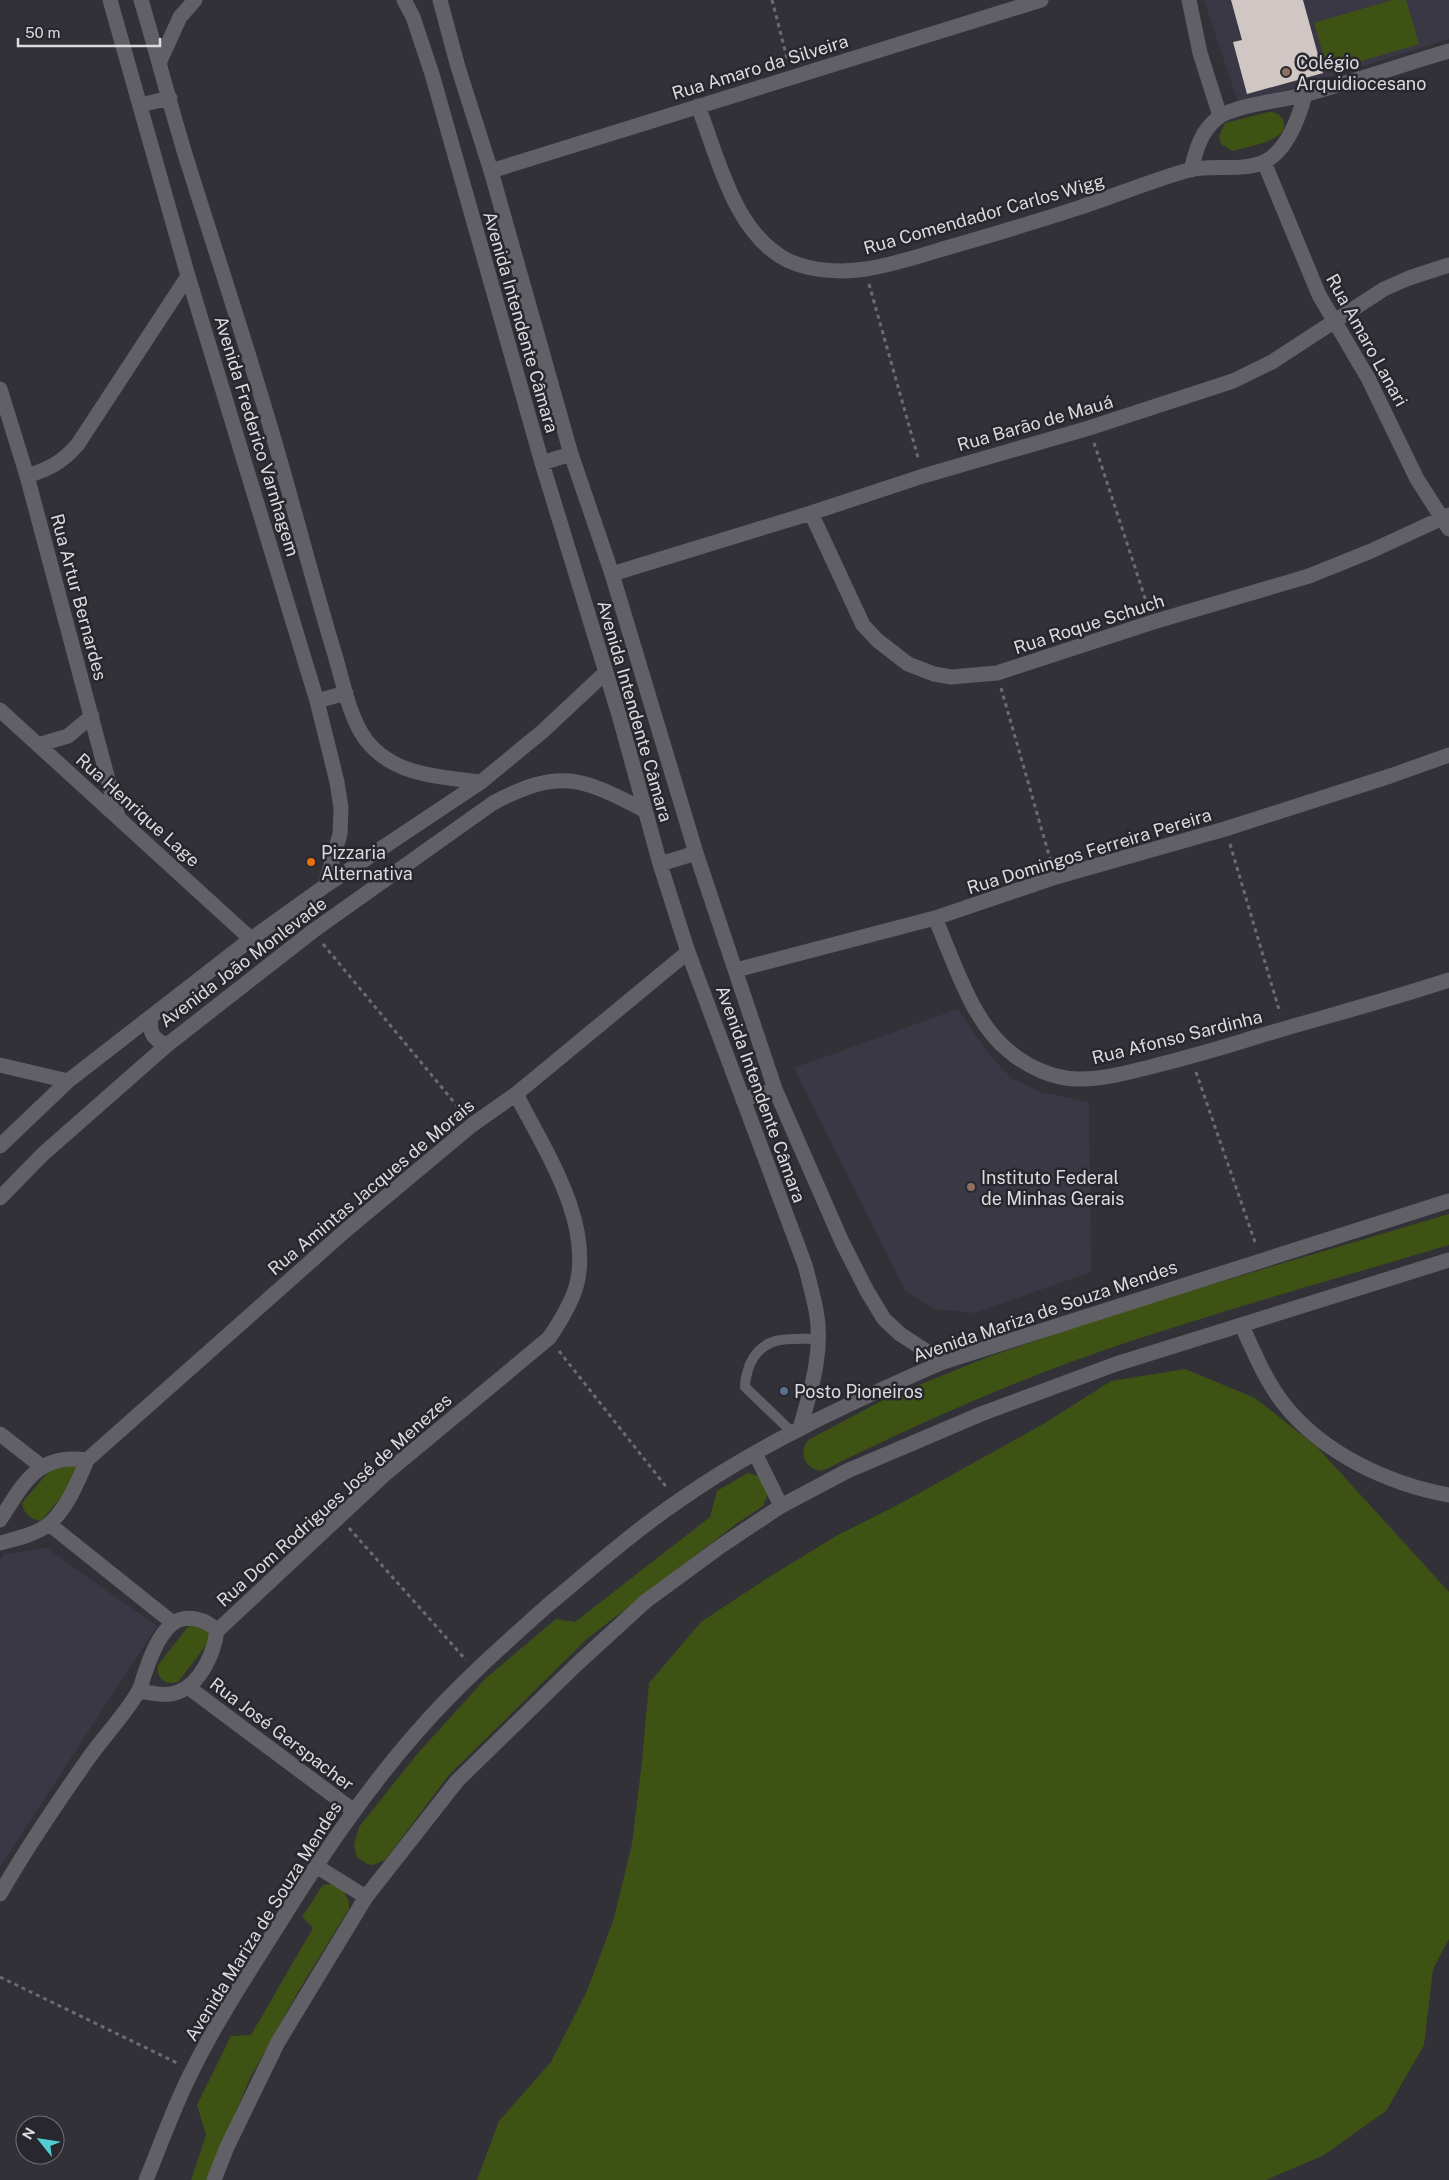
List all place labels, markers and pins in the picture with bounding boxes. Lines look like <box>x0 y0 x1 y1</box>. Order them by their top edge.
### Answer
place label: Colégio Arquidiocesano <box>1296 52 1426 94</box>
marker: Colégio Arquidiocesano <box>1280 66 1292 78</box>
place label: Pizzaria Alternativa <box>321 842 413 884</box>
marker: Pizzaria Alternativa <box>305 856 317 868</box>
place label: Instituto Federal de Minhas Gerais <box>981 1167 1124 1209</box>
marker: Instituto Federal de Minhas Gerais <box>965 1181 977 1193</box>
place label: Posto Pioneiros <box>794 1381 923 1402</box>
marker: Posto Pioneiros <box>778 1385 790 1397</box>

